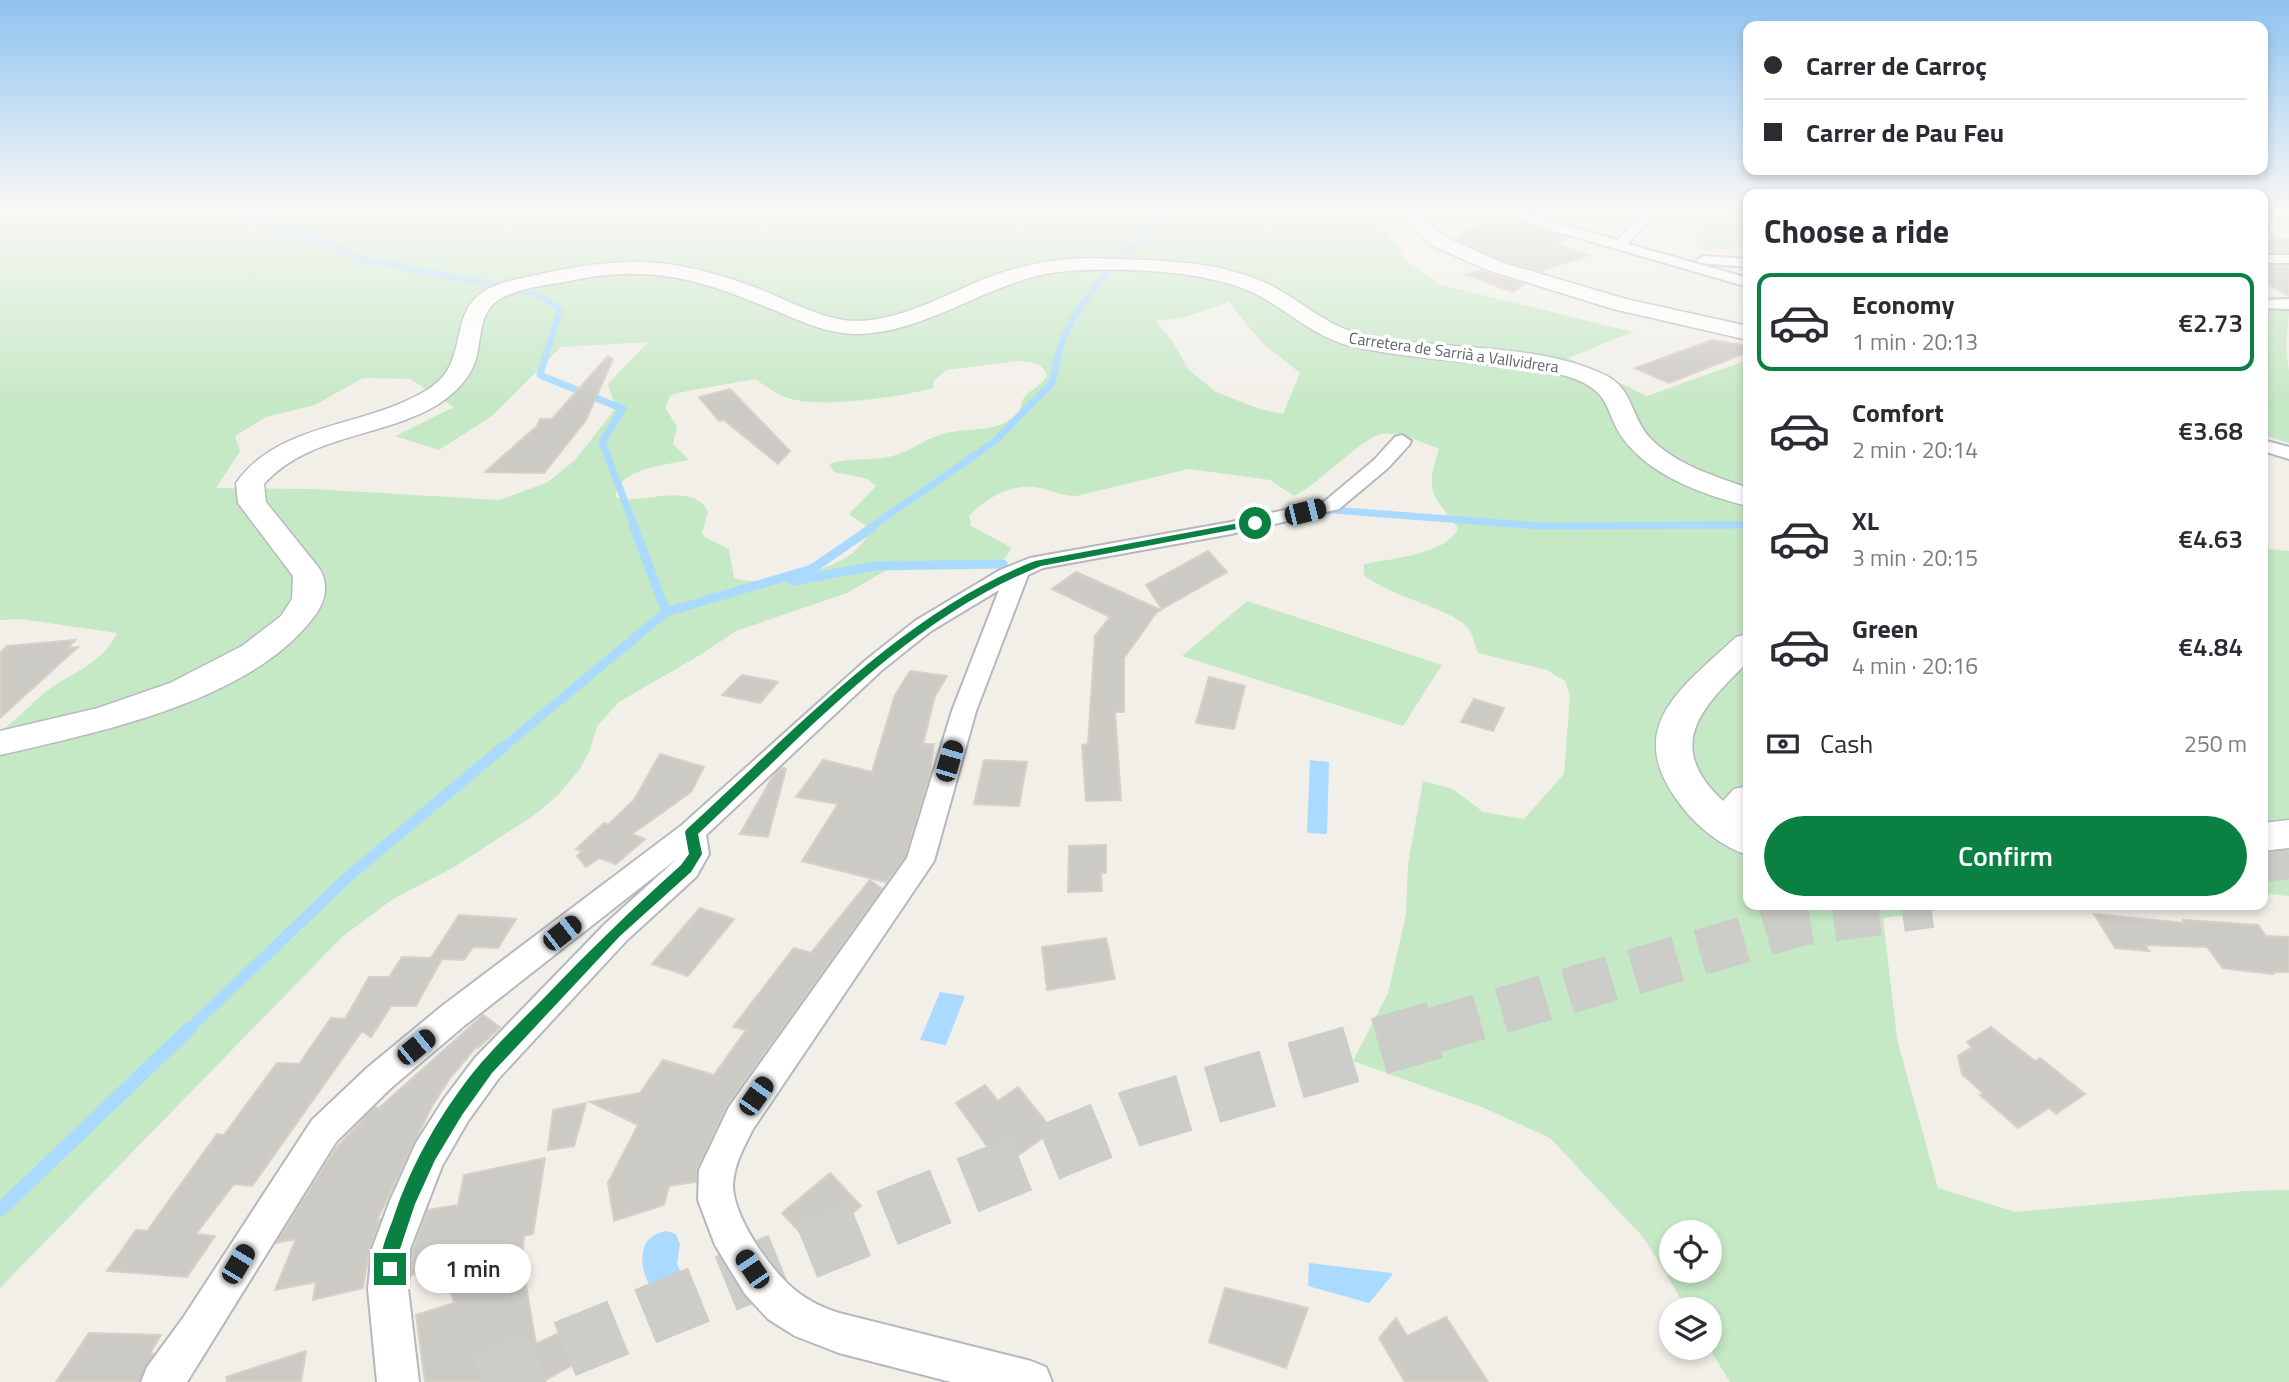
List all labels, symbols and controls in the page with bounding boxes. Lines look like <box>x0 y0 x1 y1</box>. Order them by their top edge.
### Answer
text: Carrer de Carroç <box>1806 46 1987 85</box>
text: Carrer de Pau Feu <box>1806 113 2004 152</box>
text: Choose a ride <box>1764 207 1949 255</box>
text: Economy <box>1852 285 1954 324</box>
icon: car <box>1768 291 1831 354</box>
text: €2.73 <box>2179 303 2243 342</box>
text: 1 min · 20:13 <box>1852 324 1978 359</box>
street label: Carretera de Sarrià a Vallvidrera <box>1347 325 1561 379</box>
text: Comfort <box>1852 393 1944 432</box>
icon: car <box>1768 399 1831 462</box>
text: €3.68 <box>2179 411 2243 450</box>
text: 2 min · 20:14 <box>1852 432 1978 467</box>
car <box>1283 497 1328 527</box>
text: XL <box>1852 501 1879 540</box>
route start <box>1239 507 1271 539</box>
icon: car <box>1768 507 1831 570</box>
text: €4.63 <box>2179 519 2243 558</box>
text: 3 min · 20:15 <box>1852 540 1978 575</box>
text: Green <box>1852 609 1918 648</box>
icon: car <box>1768 615 1831 678</box>
text: €4.84 <box>2179 627 2243 666</box>
text: 4 min · 20:16 <box>1852 648 1978 683</box>
text: Cash <box>1820 724 1873 763</box>
icon: cash <box>1764 725 1802 763</box>
text: 250 m <box>2184 726 2247 761</box>
car <box>934 738 965 784</box>
button: Confirm <box>1764 816 2247 896</box>
car <box>539 912 586 954</box>
car <box>394 1026 439 1068</box>
car <box>736 1073 777 1119</box>
map controls <box>1659 1220 1722 1360</box>
button: locate <box>1659 1220 1722 1283</box>
car <box>219 1241 258 1287</box>
callout: 1 min <box>414 1244 530 1294</box>
car <box>732 1246 773 1292</box>
text: 1 min <box>445 1251 501 1286</box>
route end <box>374 1253 406 1285</box>
button: layers <box>1659 1297 1722 1360</box>

